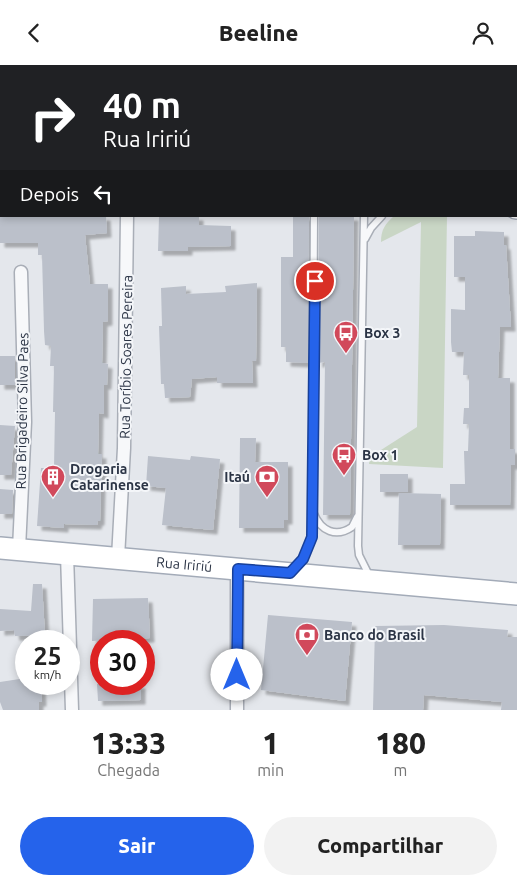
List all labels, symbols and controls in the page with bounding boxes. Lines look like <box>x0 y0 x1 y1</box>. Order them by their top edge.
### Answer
icon: back <box>20 19 48 47</box>
icon: person <box>469 19 497 47</box>
text: Beeline <box>219 20 298 45</box>
icon: right <box>20 85 85 150</box>
text: 40 m <box>103 85 181 125</box>
text: Rua Iririú <box>103 126 191 151</box>
icon: left <box>89 180 117 208</box>
text: Depois <box>20 183 79 205</box>
pin <box>294 260 336 302</box>
icon: arrive <box>301 267 329 295</box>
street label: Rua Toríbio Soares Pereira <box>117 275 135 439</box>
bus stop icon: Box 3 <box>333 320 359 354</box>
place label: Box 3 <box>364 325 400 341</box>
street label: Rua Brigadeiro Silva Paes <box>13 332 31 490</box>
bus stop icon: Box 1 <box>331 442 357 476</box>
place label: Box 1 <box>362 447 398 463</box>
place label: Drogaria Catarinense <box>70 461 149 493</box>
building icon: Drogaria Catarinense <box>40 464 66 498</box>
bank icon: Itaú <box>254 464 280 498</box>
place label: Itaú <box>224 469 250 485</box>
street label: Rua Iririú <box>156 554 213 575</box>
bank icon: Banco do Brasil <box>294 622 320 656</box>
place label: Banco do Brasil <box>324 627 425 643</box>
speed limit sign: 30 <box>90 630 155 695</box>
text: 25 <box>33 642 62 670</box>
position arrow <box>210 648 262 700</box>
text: km/h <box>34 668 61 681</box>
text: 13:33 <box>91 726 166 760</box>
text: 1 <box>262 726 279 760</box>
text: 180 <box>375 726 426 760</box>
text: Chegada <box>97 761 160 779</box>
text: min <box>257 761 284 779</box>
text: m <box>394 761 407 779</box>
button: Sair <box>20 817 254 875</box>
button: Compartilhar <box>264 817 497 875</box>

